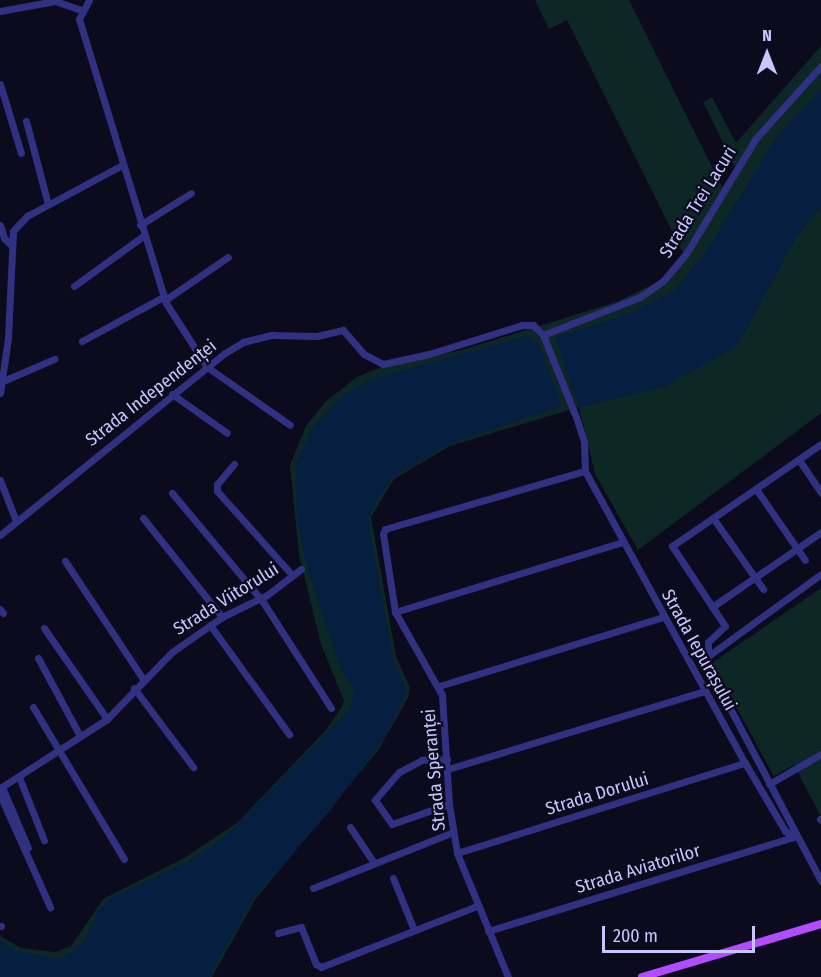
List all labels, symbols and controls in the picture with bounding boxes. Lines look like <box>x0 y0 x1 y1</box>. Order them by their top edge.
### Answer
north arrow <box>737 24 797 84</box>
text: N <box>762 26 772 45</box>
street label: Strada Trei Lacuri <box>655 142 741 262</box>
street label: Strada Independenței <box>81 335 221 451</box>
street label: Strada Viitorului <box>169 558 283 640</box>
street label: Strada Iepurașului <box>657 586 741 714</box>
street label: Strada Speranței <box>418 708 450 832</box>
street label: Strada Dorului <box>543 768 651 820</box>
street label: Strada Aviatorilor <box>573 840 703 898</box>
scale bar <box>605 914 758 952</box>
text: 200 m <box>613 925 658 947</box>

